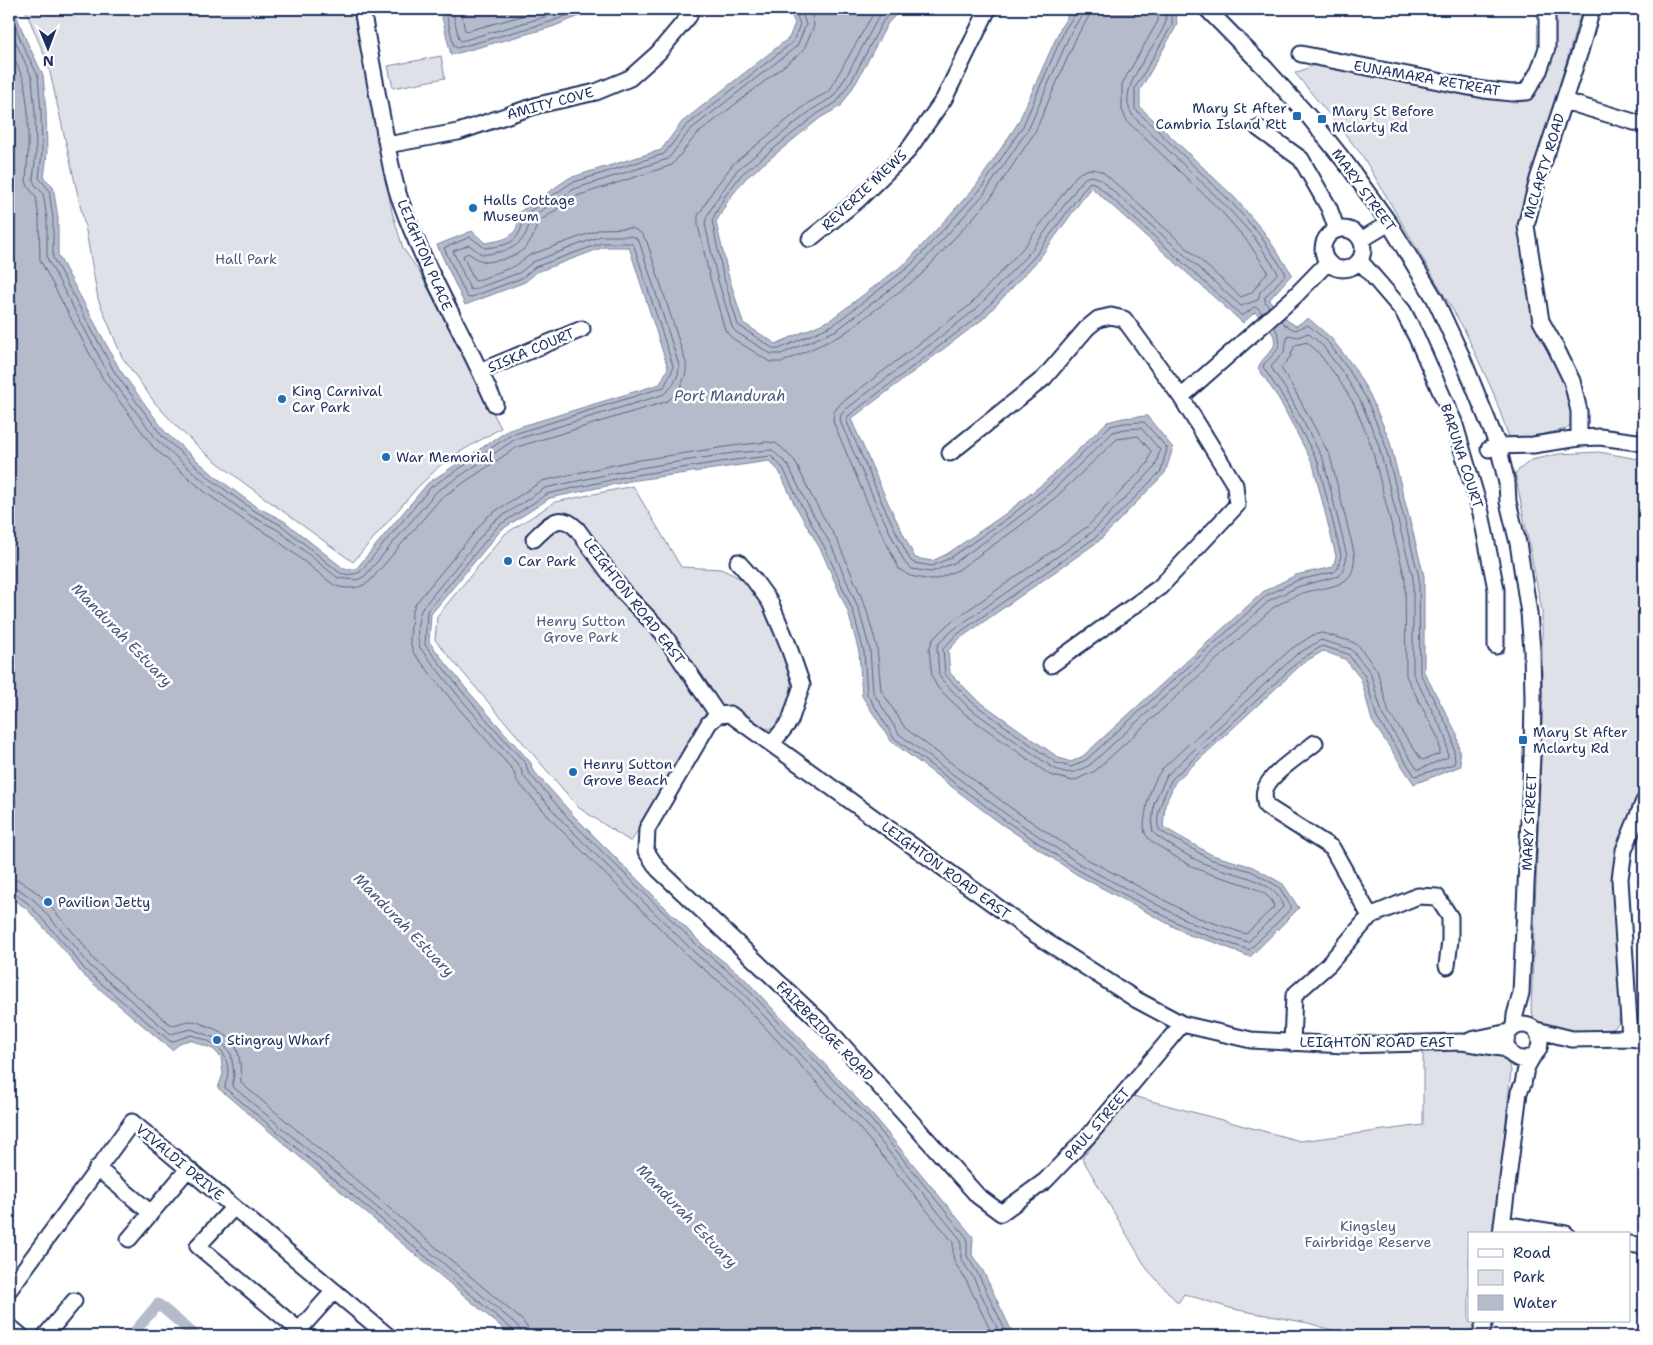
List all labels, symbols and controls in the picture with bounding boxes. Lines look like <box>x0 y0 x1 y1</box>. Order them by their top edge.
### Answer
north arrow <box>22 22 72 72</box>
text: N <box>43 52 54 70</box>
street label: EUNAMARA RETREAT <box>1352 56 1502 100</box>
street label: AMITY COVE <box>505 83 596 123</box>
place label: Mary St After Cambria Island Rtt <box>1156 99 1287 133</box>
place label: Mary St Before Mclarty Rd <box>1332 102 1434 136</box>
marker: Mary St After Cambria Island Rtt <box>1291 110 1303 122</box>
street label: MCLARTY ROAD <box>1519 111 1569 221</box>
marker: Mary St Before Mclarty Rd <box>1316 113 1328 125</box>
street label: MARY STREET <box>1328 145 1400 235</box>
street label: REVERIE MEWS <box>818 146 911 234</box>
place label: Halls Cottage Museum <box>483 191 575 225</box>
street label: LEIGHTON PLACE <box>393 197 457 314</box>
marker: Halls Cottage Museum <box>467 202 479 214</box>
park label: Hall Park <box>215 250 277 268</box>
street label: SISKA COURT <box>485 323 577 376</box>
place label: King Carnival Car Park <box>292 382 383 416</box>
water label: Port Mandurah <box>674 386 786 406</box>
marker: King Carnival Car Park <box>276 393 288 405</box>
street label: BARUNA COURT <box>1437 401 1487 511</box>
place label: War Memorial <box>396 448 494 466</box>
marker: War Memorial <box>380 451 392 463</box>
street label: LEIGHTON ROAD EAST <box>579 534 689 668</box>
place label: Car Park <box>518 552 576 570</box>
marker: Car Park <box>502 555 514 567</box>
water label: Mandurah Estuary <box>67 579 177 691</box>
park label: Henry Sutton Grove Park <box>536 612 626 646</box>
place label: Mary St After Mclarty Rd <box>1533 723 1628 757</box>
marker: Mary St After Mclarty Rd <box>1517 734 1529 746</box>
place label: Henry Sutton Grove Beach <box>583 755 673 789</box>
marker: Henry Sutton Grove Beach <box>567 766 579 778</box>
street label: MARY STREET <box>1517 772 1541 871</box>
street label: LEIGHTON ROAD EAST <box>878 817 1014 923</box>
water label: Mandurah Estuary <box>349 869 459 981</box>
place label: Pavilion Jetty <box>58 893 150 911</box>
marker: Pavilion Jetty <box>42 896 54 908</box>
street label: FAIRBRIDGE ROAD <box>772 977 878 1085</box>
place label: Stingray Wharf <box>227 1031 331 1049</box>
street label: LEIGHTON ROAD EAST <box>1300 1033 1455 1051</box>
marker: Stingray Wharf <box>211 1034 223 1046</box>
street label: PAUL STREET <box>1060 1084 1134 1164</box>
street label: VIVALDI DRIVE <box>132 1120 228 1204</box>
water label: Mandurah Estuary <box>632 1160 742 1272</box>
park label: Kingsley Fairbridge Reserve <box>1305 1217 1431 1251</box>
legend <box>1468 1232 1630 1322</box>
text: Road <box>1513 1243 1551 1263</box>
text: Park <box>1513 1267 1545 1287</box>
text: Water <box>1513 1293 1557 1313</box>

